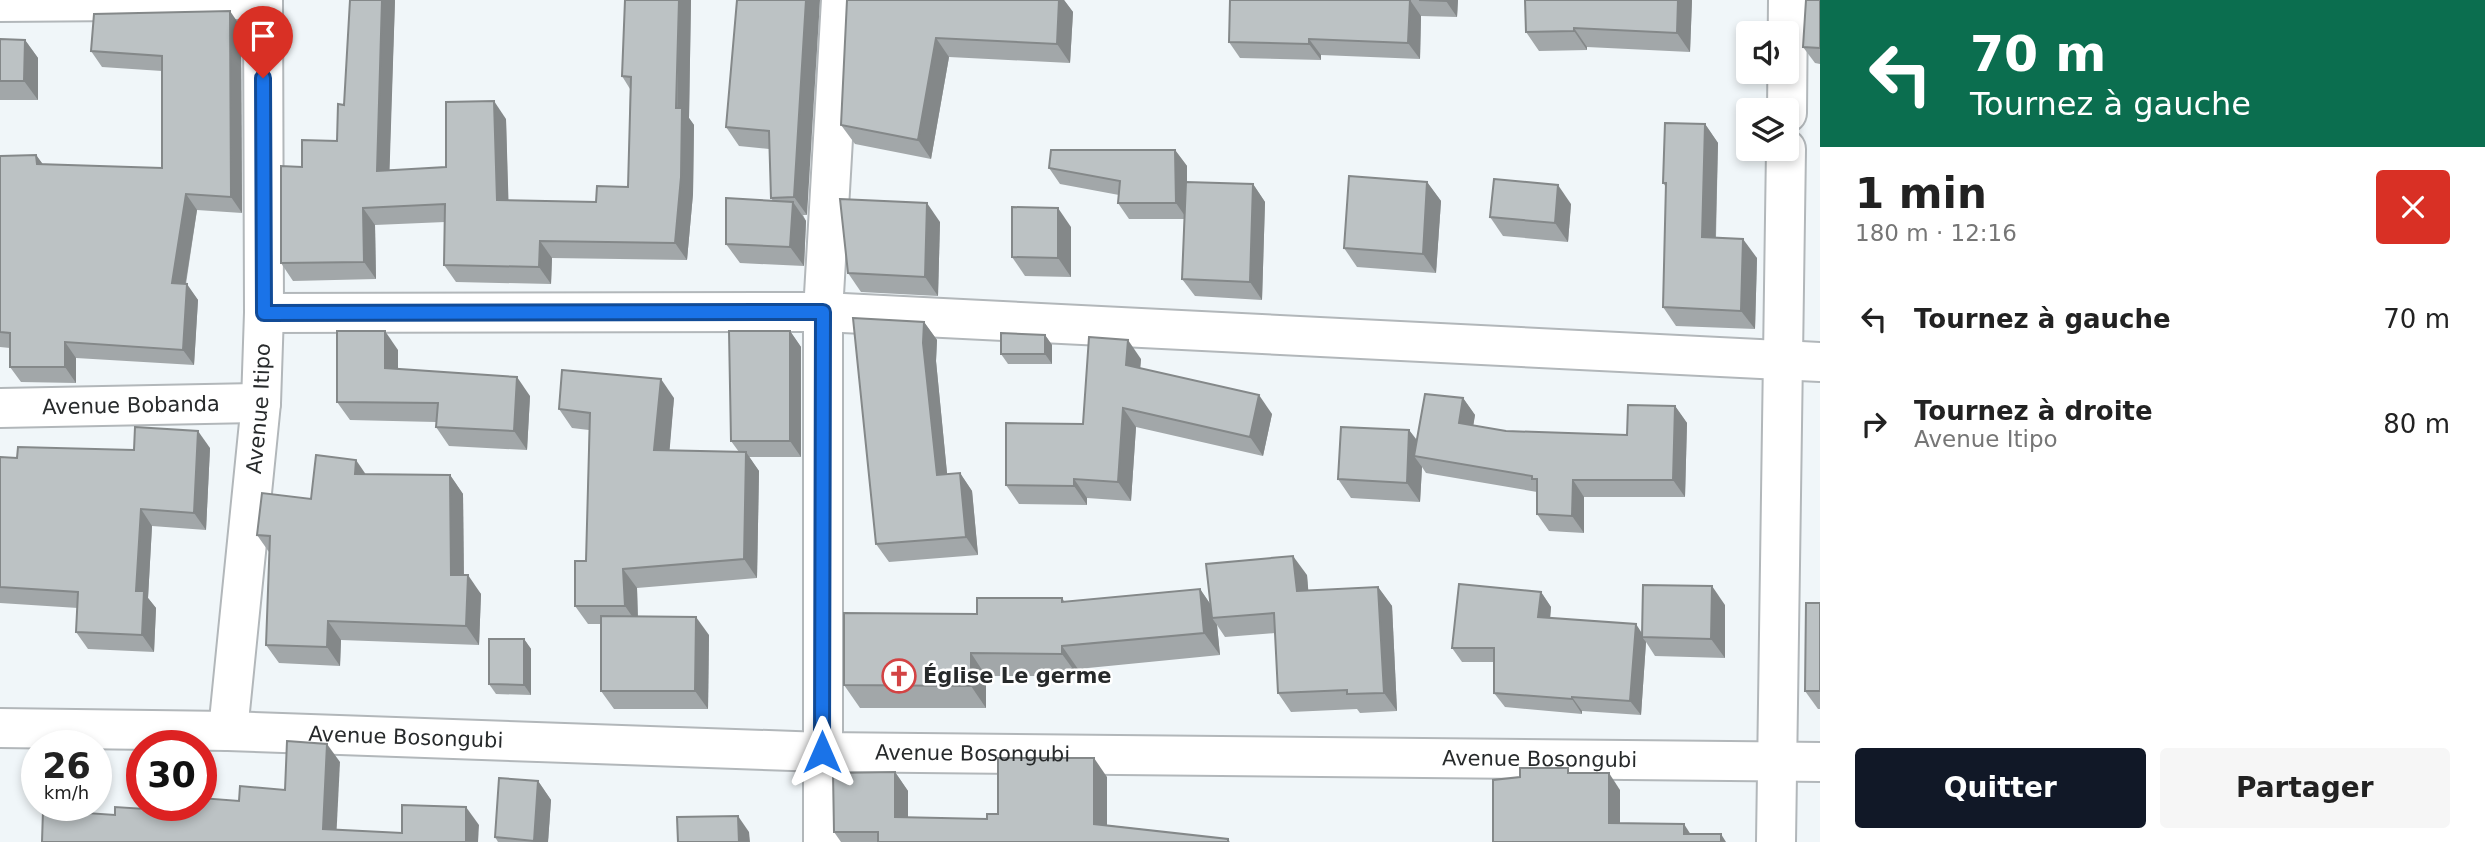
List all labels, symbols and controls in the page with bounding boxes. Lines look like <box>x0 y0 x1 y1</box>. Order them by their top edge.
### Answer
pin <box>233 6 293 78</box>
icon: arrive <box>244 17 282 55</box>
map controls <box>1736 21 1799 161</box>
button: sound <box>1736 21 1799 84</box>
text: 70 m <box>1970 26 2106 83</box>
icon: left <box>1855 28 1946 119</box>
text: Tournez à gauche <box>1970 85 2251 123</box>
button: layers <box>1736 98 1799 161</box>
text: 1 min <box>1855 169 1987 218</box>
button: close <box>2376 170 2450 244</box>
text: 180 m · 12:16 <box>1855 220 2017 246</box>
icon: left <box>1855 300 1893 338</box>
text: Tournez à gauche <box>1914 304 2171 334</box>
text: 70 m <box>2383 304 2450 334</box>
street label: Avenue Itipo <box>242 343 275 475</box>
street label: Avenue Bobanda <box>42 392 220 419</box>
text: Tournez à droite <box>1914 396 2153 426</box>
icon: right <box>1855 405 1893 443</box>
text: 80 m <box>2383 409 2450 439</box>
text: Avenue Itipo <box>1914 426 2058 452</box>
church icon: Église Le germe <box>880 657 918 695</box>
place label: Église Le germe <box>923 663 1112 688</box>
position arrow <box>785 715 859 789</box>
street label: Avenue Bosongubi <box>308 722 504 753</box>
speed limit sign: 30 <box>126 730 217 821</box>
street label: Avenue Bosongubi <box>875 741 1070 766</box>
text: 26 <box>42 746 91 786</box>
street label: Avenue Bosongubi <box>1442 746 1637 772</box>
button: Quitter <box>1855 748 2146 828</box>
button: Partager <box>2160 748 2450 828</box>
text: km/h <box>44 782 89 803</box>

